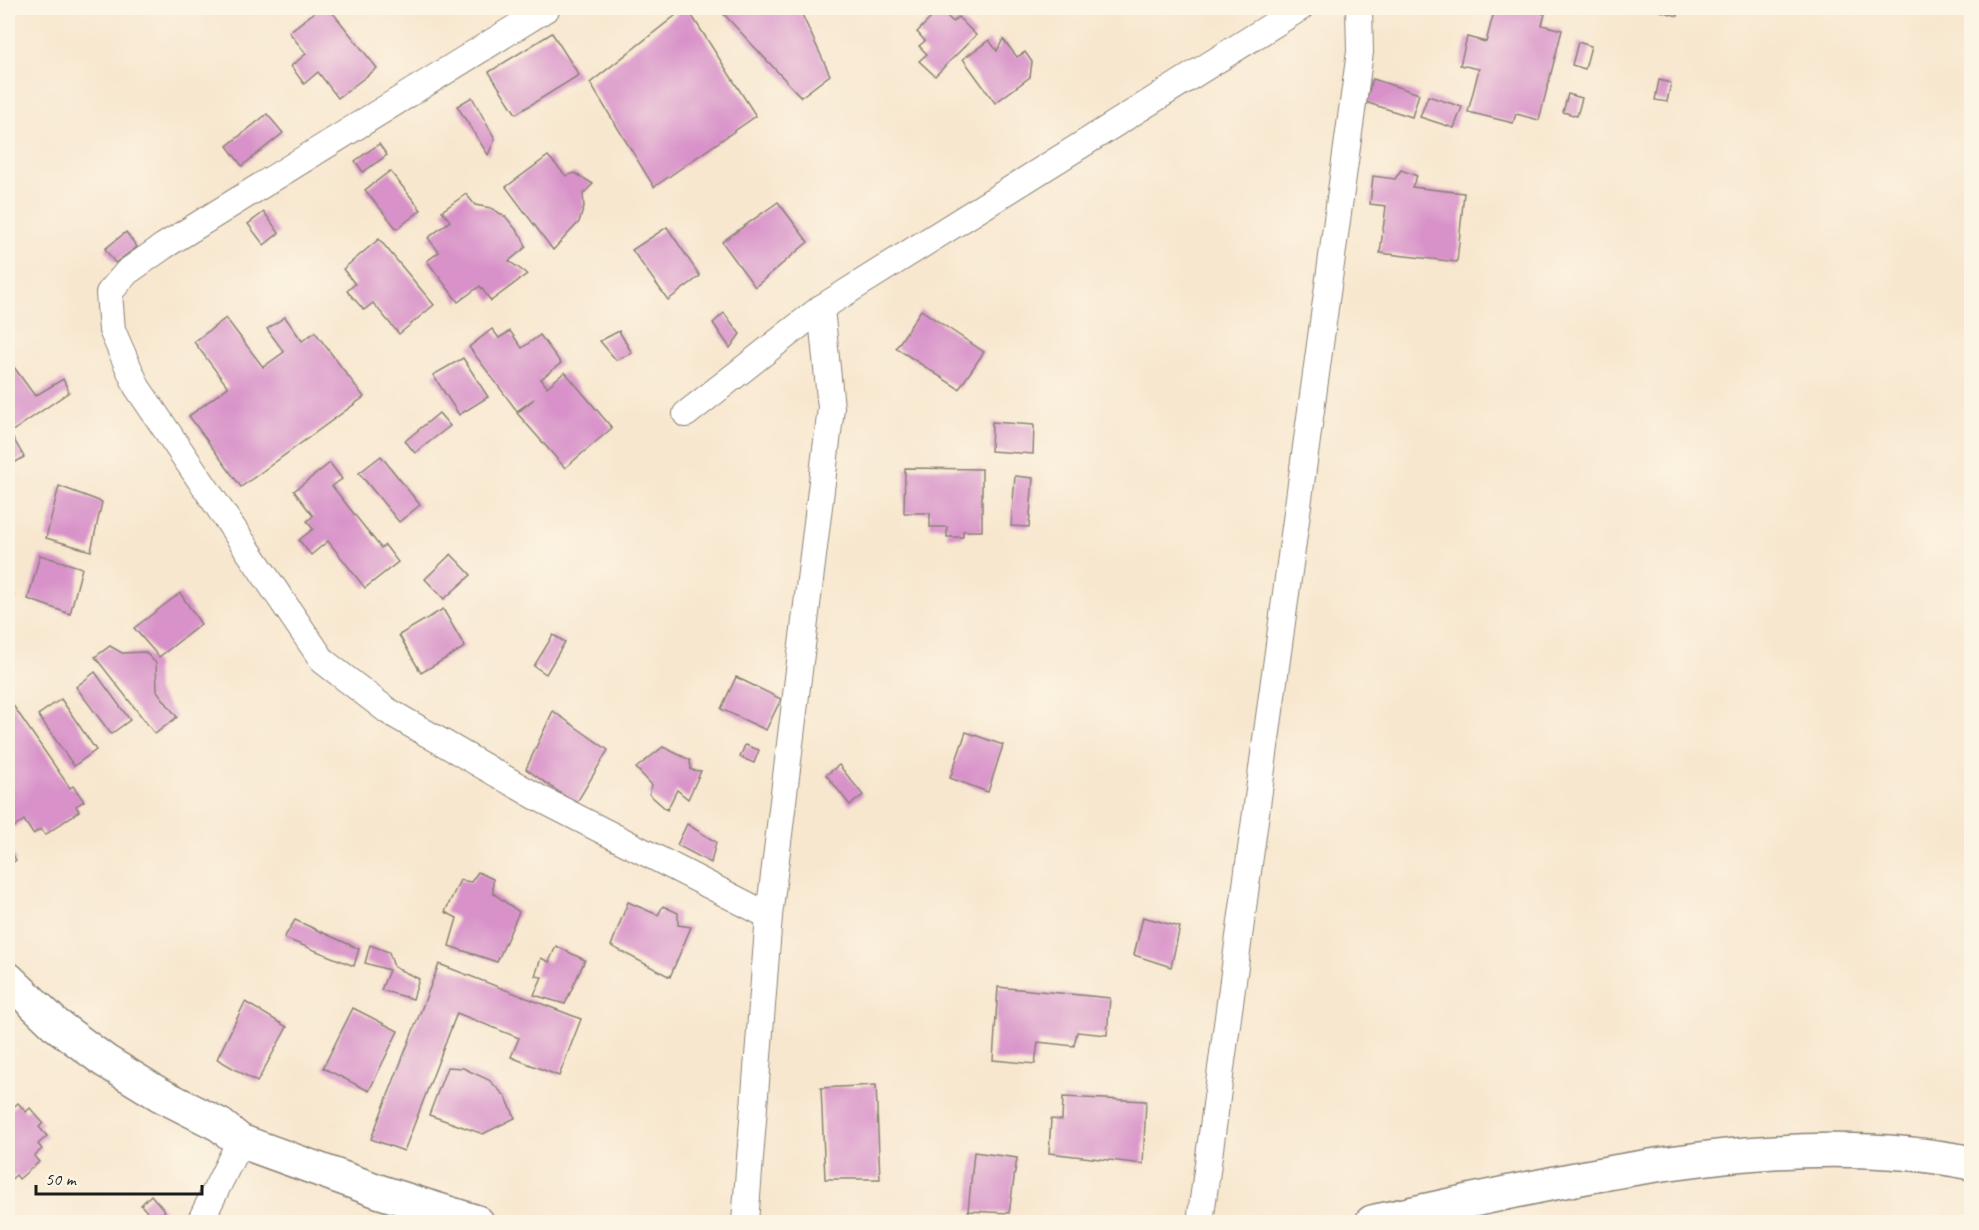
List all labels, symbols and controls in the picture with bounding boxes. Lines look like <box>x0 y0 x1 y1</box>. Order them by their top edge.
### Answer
scale bar <box>36 1158 202 1196</box>
text: 50 m <box>45 1168 78 1190</box>

